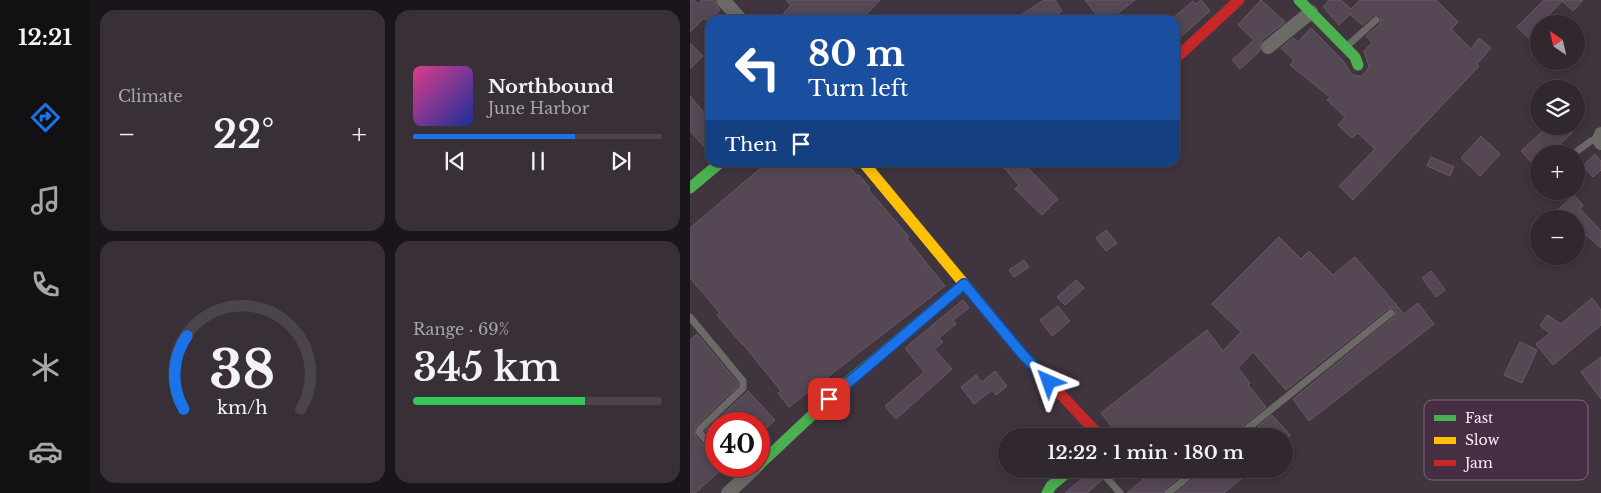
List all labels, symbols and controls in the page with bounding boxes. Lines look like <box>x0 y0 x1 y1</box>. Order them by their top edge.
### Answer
north arrow <box>1530 15 1585 70</box>
map controls <box>1530 15 1585 265</box>
text: 12:21 <box>18 24 72 51</box>
text: 80 m <box>808 32 905 75</box>
icon: left <box>725 35 790 100</box>
text: Northbound <box>488 75 614 98</box>
text: Turn left <box>808 75 908 102</box>
button: layers <box>1530 80 1585 135</box>
text: Climate <box>118 86 183 106</box>
text: June Harbor <box>488 98 589 118</box>
icon: directions <box>28 100 63 135</box>
text: 22° <box>213 111 274 158</box>
text: − <box>118 117 136 152</box>
text: + <box>352 117 367 152</box>
icon: arrive <box>787 130 815 158</box>
text: Then <box>725 133 777 156</box>
button: + <box>1530 145 1585 200</box>
icon: previous <box>441 147 469 175</box>
icon: pause <box>524 147 552 175</box>
icon: next <box>607 147 635 175</box>
icon: music <box>28 183 63 218</box>
button: − <box>1530 210 1585 265</box>
icon: phone <box>28 267 63 302</box>
text: Range · 69% <box>413 319 509 339</box>
text: 38 <box>209 338 276 402</box>
text: 345 km <box>413 344 560 391</box>
icon: climate <box>28 350 63 385</box>
position arrow <box>1022 355 1074 407</box>
pin <box>808 378 850 420</box>
icon: arrive <box>815 385 843 413</box>
text: km/h <box>217 397 268 419</box>
legend <box>1424 400 1588 480</box>
text: Fast <box>1465 409 1494 427</box>
speed limit sign: 40 <box>705 412 770 477</box>
text: Slow <box>1465 431 1499 449</box>
icon: car <box>28 434 63 469</box>
text: 12:22 · 1 min · 180 m <box>1047 441 1244 464</box>
text: Jam <box>1463 454 1493 472</box>

